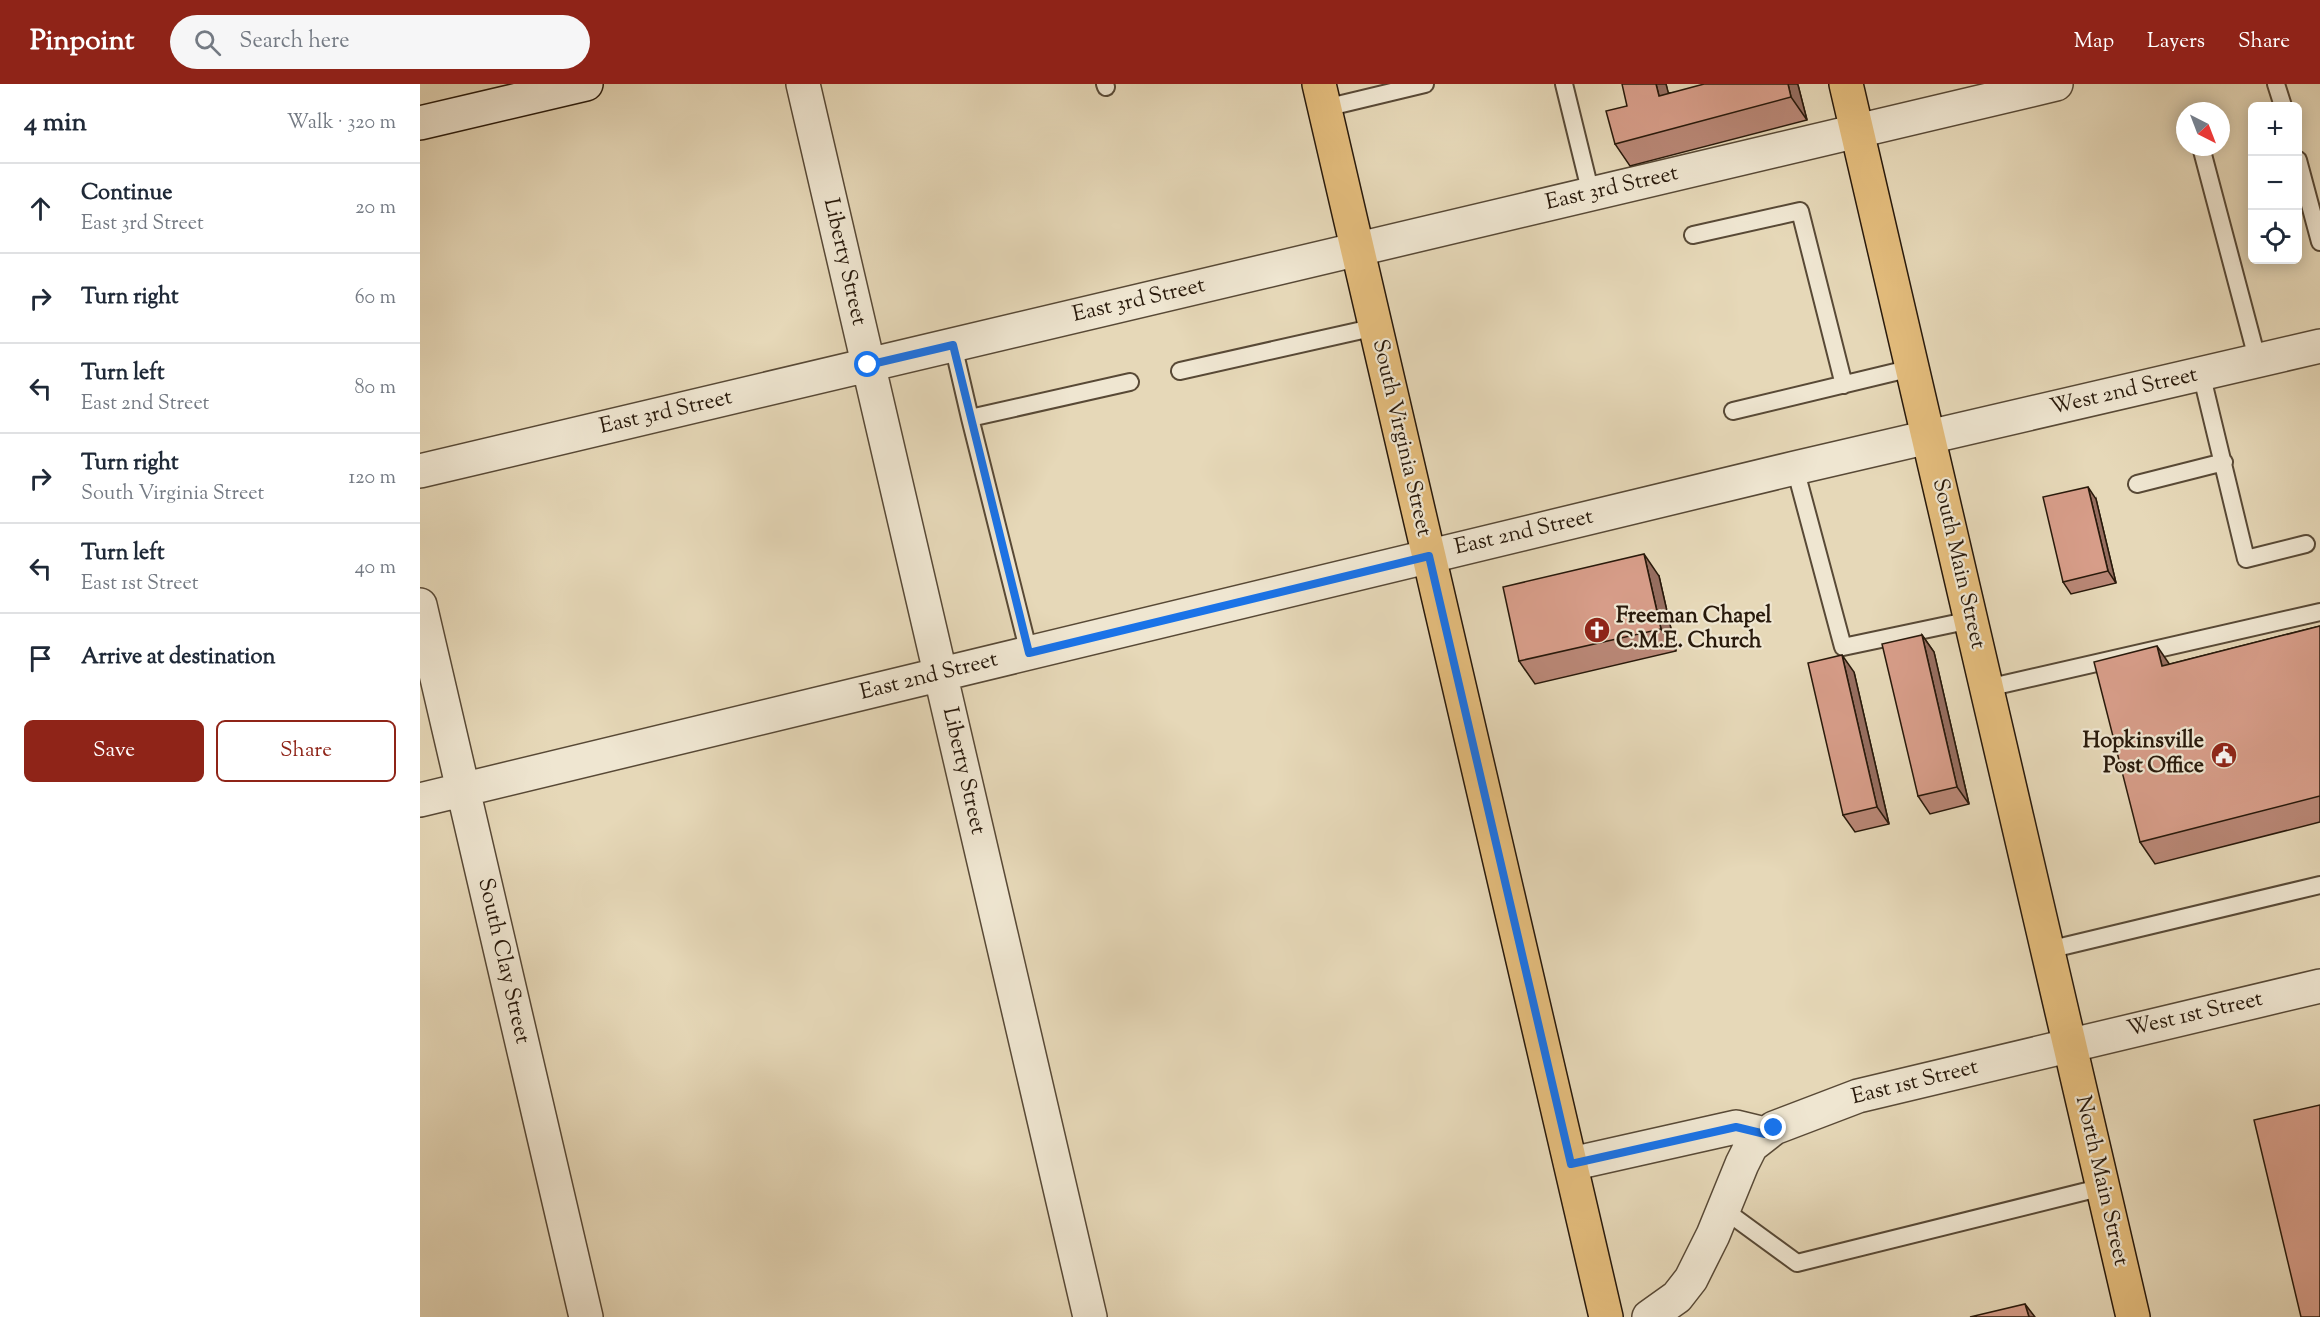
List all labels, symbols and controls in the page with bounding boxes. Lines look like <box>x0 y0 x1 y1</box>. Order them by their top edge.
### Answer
search box <box>170 15 590 69</box>
text: Pinpoint <box>30 22 134 62</box>
icon: search <box>191 26 224 59</box>
text: Search here <box>239 26 350 58</box>
text: Map <box>2074 27 2114 57</box>
text: Layers <box>2147 27 2205 57</box>
text: Share <box>2238 27 2290 57</box>
north arrow <box>2176 102 2230 156</box>
map controls <box>2248 102 2302 264</box>
button: + <box>2248 102 2302 156</box>
text: 4 min <box>24 105 87 142</box>
text: Walk · 320 m <box>287 109 396 138</box>
button: − <box>2248 156 2302 210</box>
street label: East 3rd Street <box>1543 158 1682 220</box>
text: Continue <box>81 178 172 210</box>
icon: ahead <box>24 192 57 225</box>
text: 20 m <box>355 194 396 223</box>
street label: Liberty Street <box>814 195 874 329</box>
text: East 3rd Street <box>81 210 204 239</box>
button: locate <box>2248 210 2302 264</box>
street label: East 3rd Street <box>1070 270 1209 332</box>
icon: right <box>24 282 57 315</box>
text: Turn right <box>81 282 178 314</box>
text: 60 m <box>355 284 396 313</box>
street label: South Virginia Street <box>1363 336 1439 540</box>
route start <box>854 351 880 377</box>
text: Turn left <box>81 358 164 390</box>
street label: West 2nd Street <box>2047 359 2201 425</box>
icon: left <box>24 372 57 405</box>
text: 80 m <box>355 374 396 403</box>
street label: East 3rd Street <box>597 382 736 444</box>
text: East 2nd Street <box>81 390 209 419</box>
text: Turn right <box>81 448 178 480</box>
icon: right <box>24 462 57 495</box>
text: 120 m <box>348 464 396 493</box>
street label: South Main Street <box>1923 476 1993 653</box>
text: South Virginia Street <box>81 480 264 509</box>
street label: East 2nd Street <box>1452 501 1597 564</box>
text: Turn left <box>81 538 164 570</box>
icon: left <box>24 552 57 585</box>
text: 40 m <box>355 554 396 583</box>
text: East 1st Street <box>81 570 199 599</box>
place label: Freeman Chapel C.M.E. Church <box>1616 601 1773 658</box>
church icon: Freeman Chapel C.M.E. Church <box>1582 615 1612 645</box>
icon: arrive <box>24 642 57 675</box>
text: Arrive at destination <box>81 642 276 674</box>
street label: East 2nd Street <box>857 644 1002 710</box>
street label: Liberty Street <box>933 704 993 838</box>
button: Save <box>24 720 204 782</box>
button: Share <box>216 720 396 782</box>
place label: Hopkinsville Post Office <box>2083 726 2204 783</box>
public building icon: Hopkinsville Post Office <box>2209 740 2239 770</box>
street label: South Clay Street <box>468 875 538 1047</box>
street label: West 1st Street <box>2124 984 2267 1046</box>
street label: East 1st Street <box>1848 1052 1982 1114</box>
street label: North Main Street <box>2066 1093 2136 1270</box>
route end <box>1760 1114 1786 1140</box>

